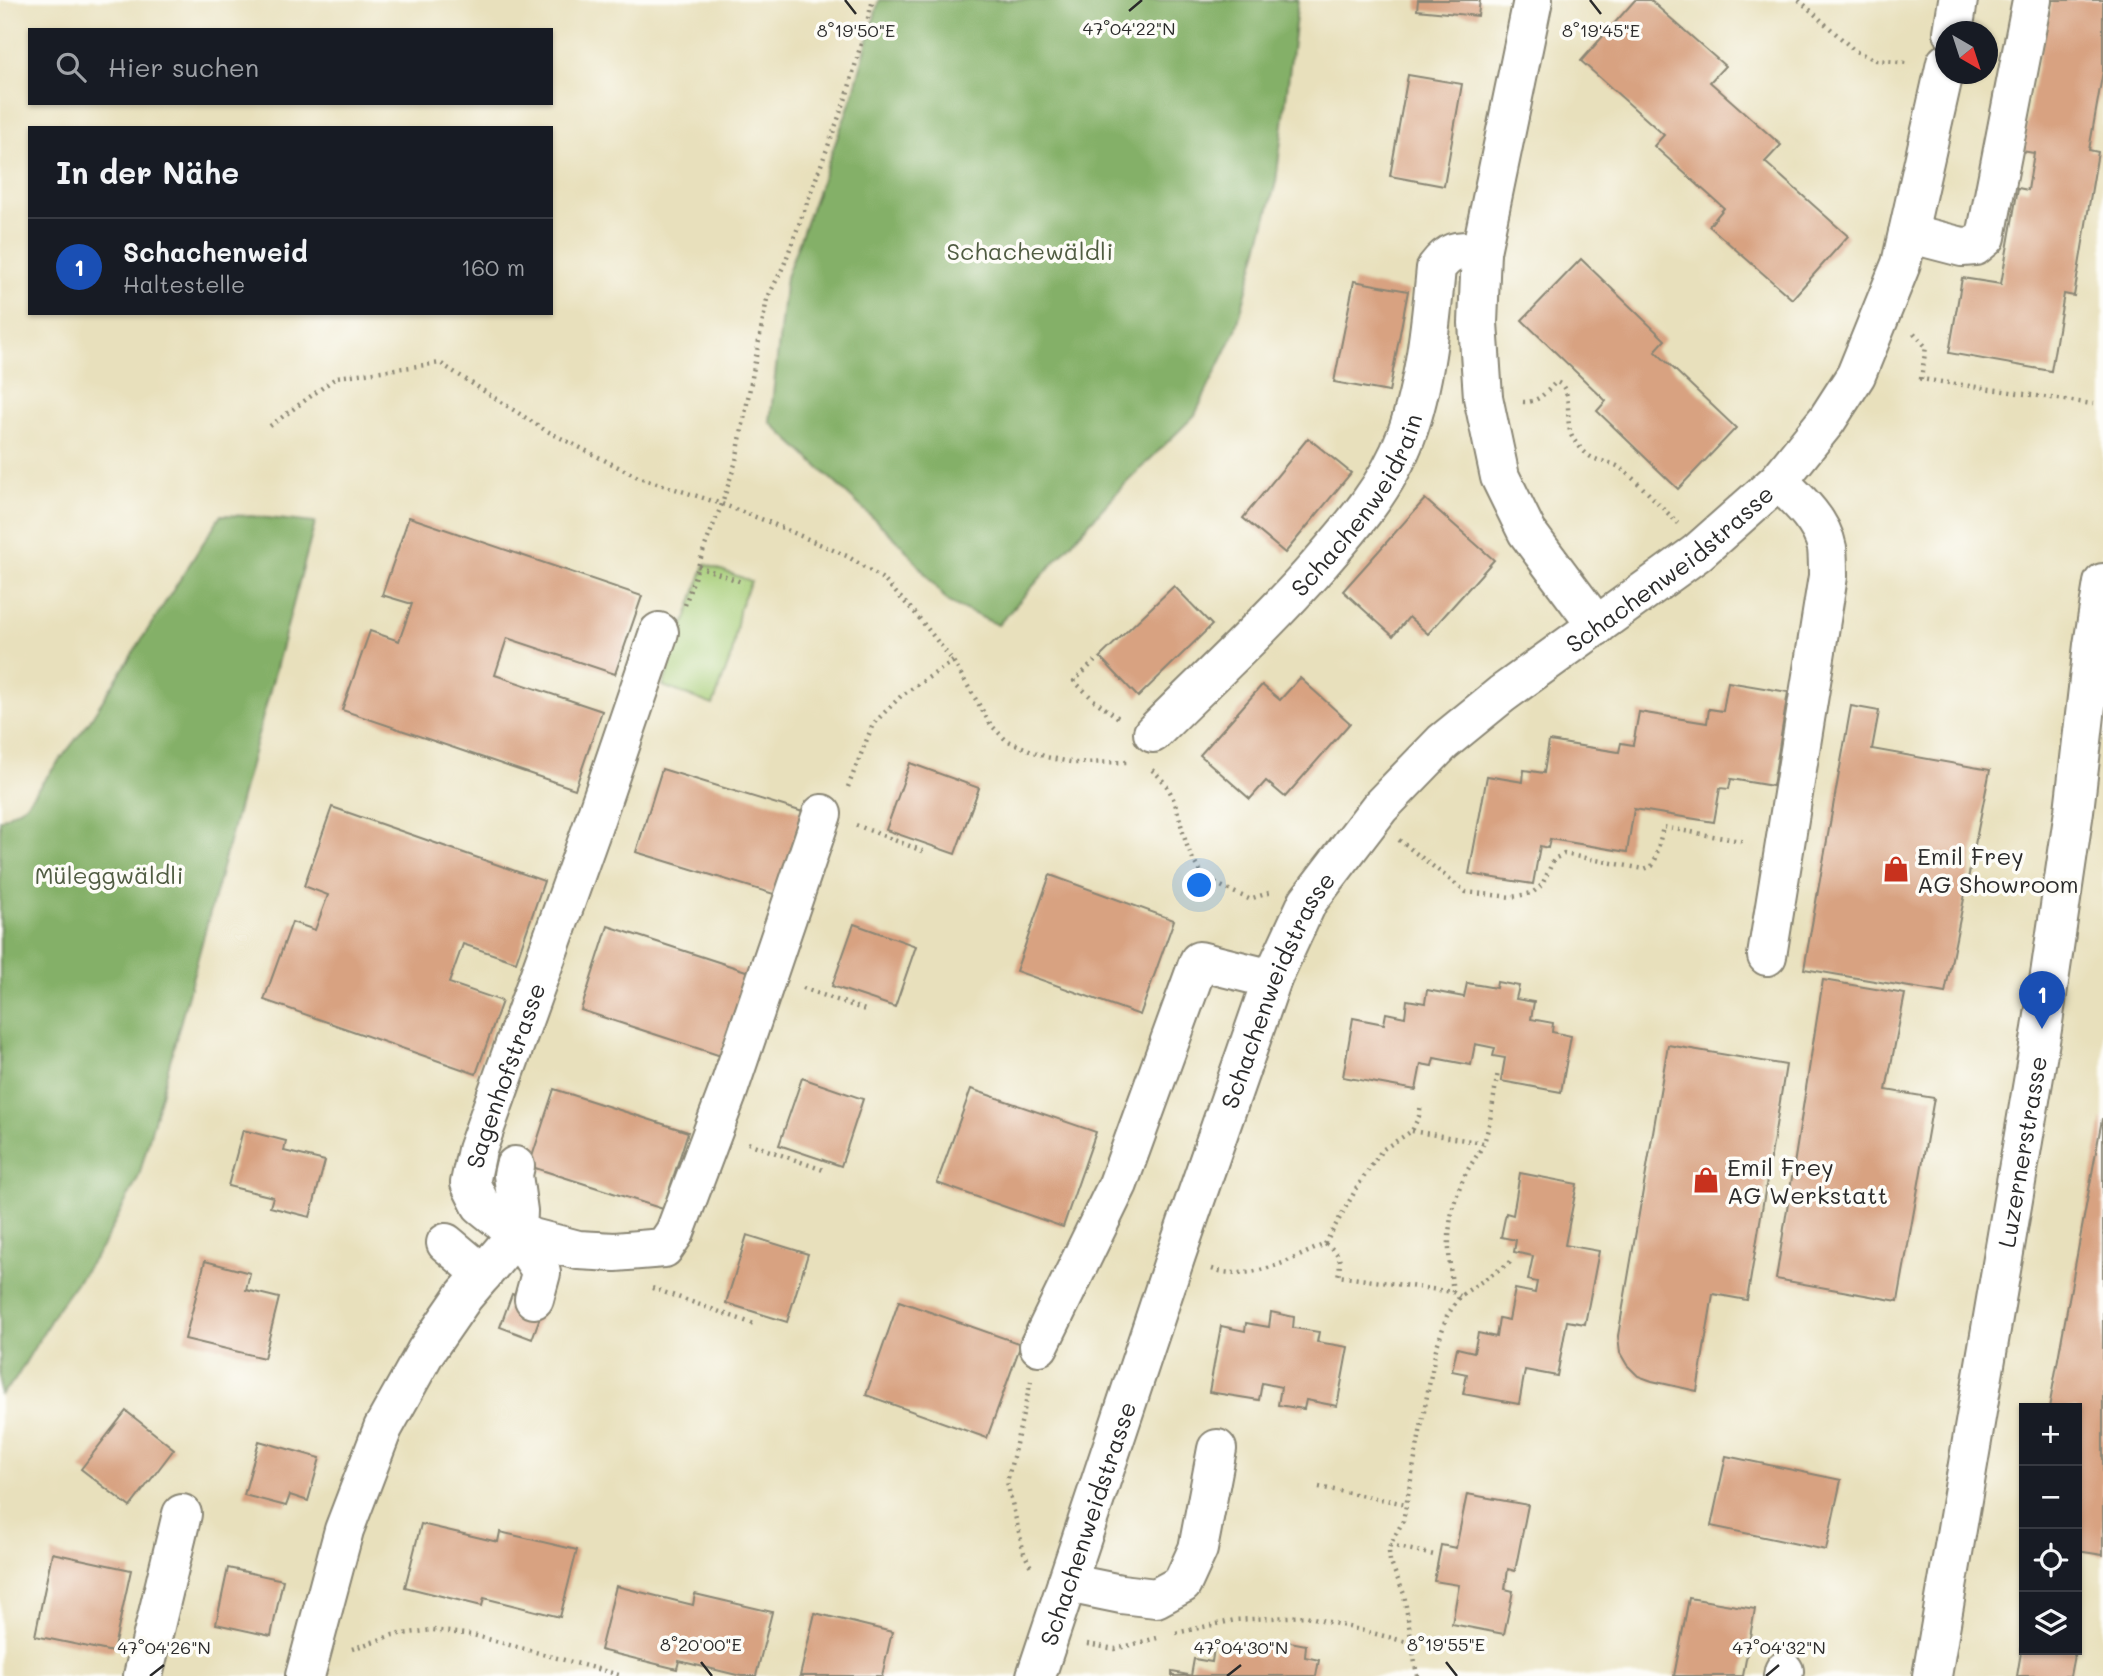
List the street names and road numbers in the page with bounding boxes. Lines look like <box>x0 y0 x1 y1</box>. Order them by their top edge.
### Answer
street label: Schachenweidrain <box>1283 409 1428 602</box>
street label: Schachenweidstrasse <box>1559 477 1779 659</box>
street label: Schachenweidstrasse <box>1213 865 1341 1112</box>
street label: Sagenhofstrasse <box>458 978 551 1171</box>
street label: Luzernerstrasse <box>1990 1053 2053 1250</box>
street label: Schachenweidstrasse <box>1032 1397 1142 1649</box>

